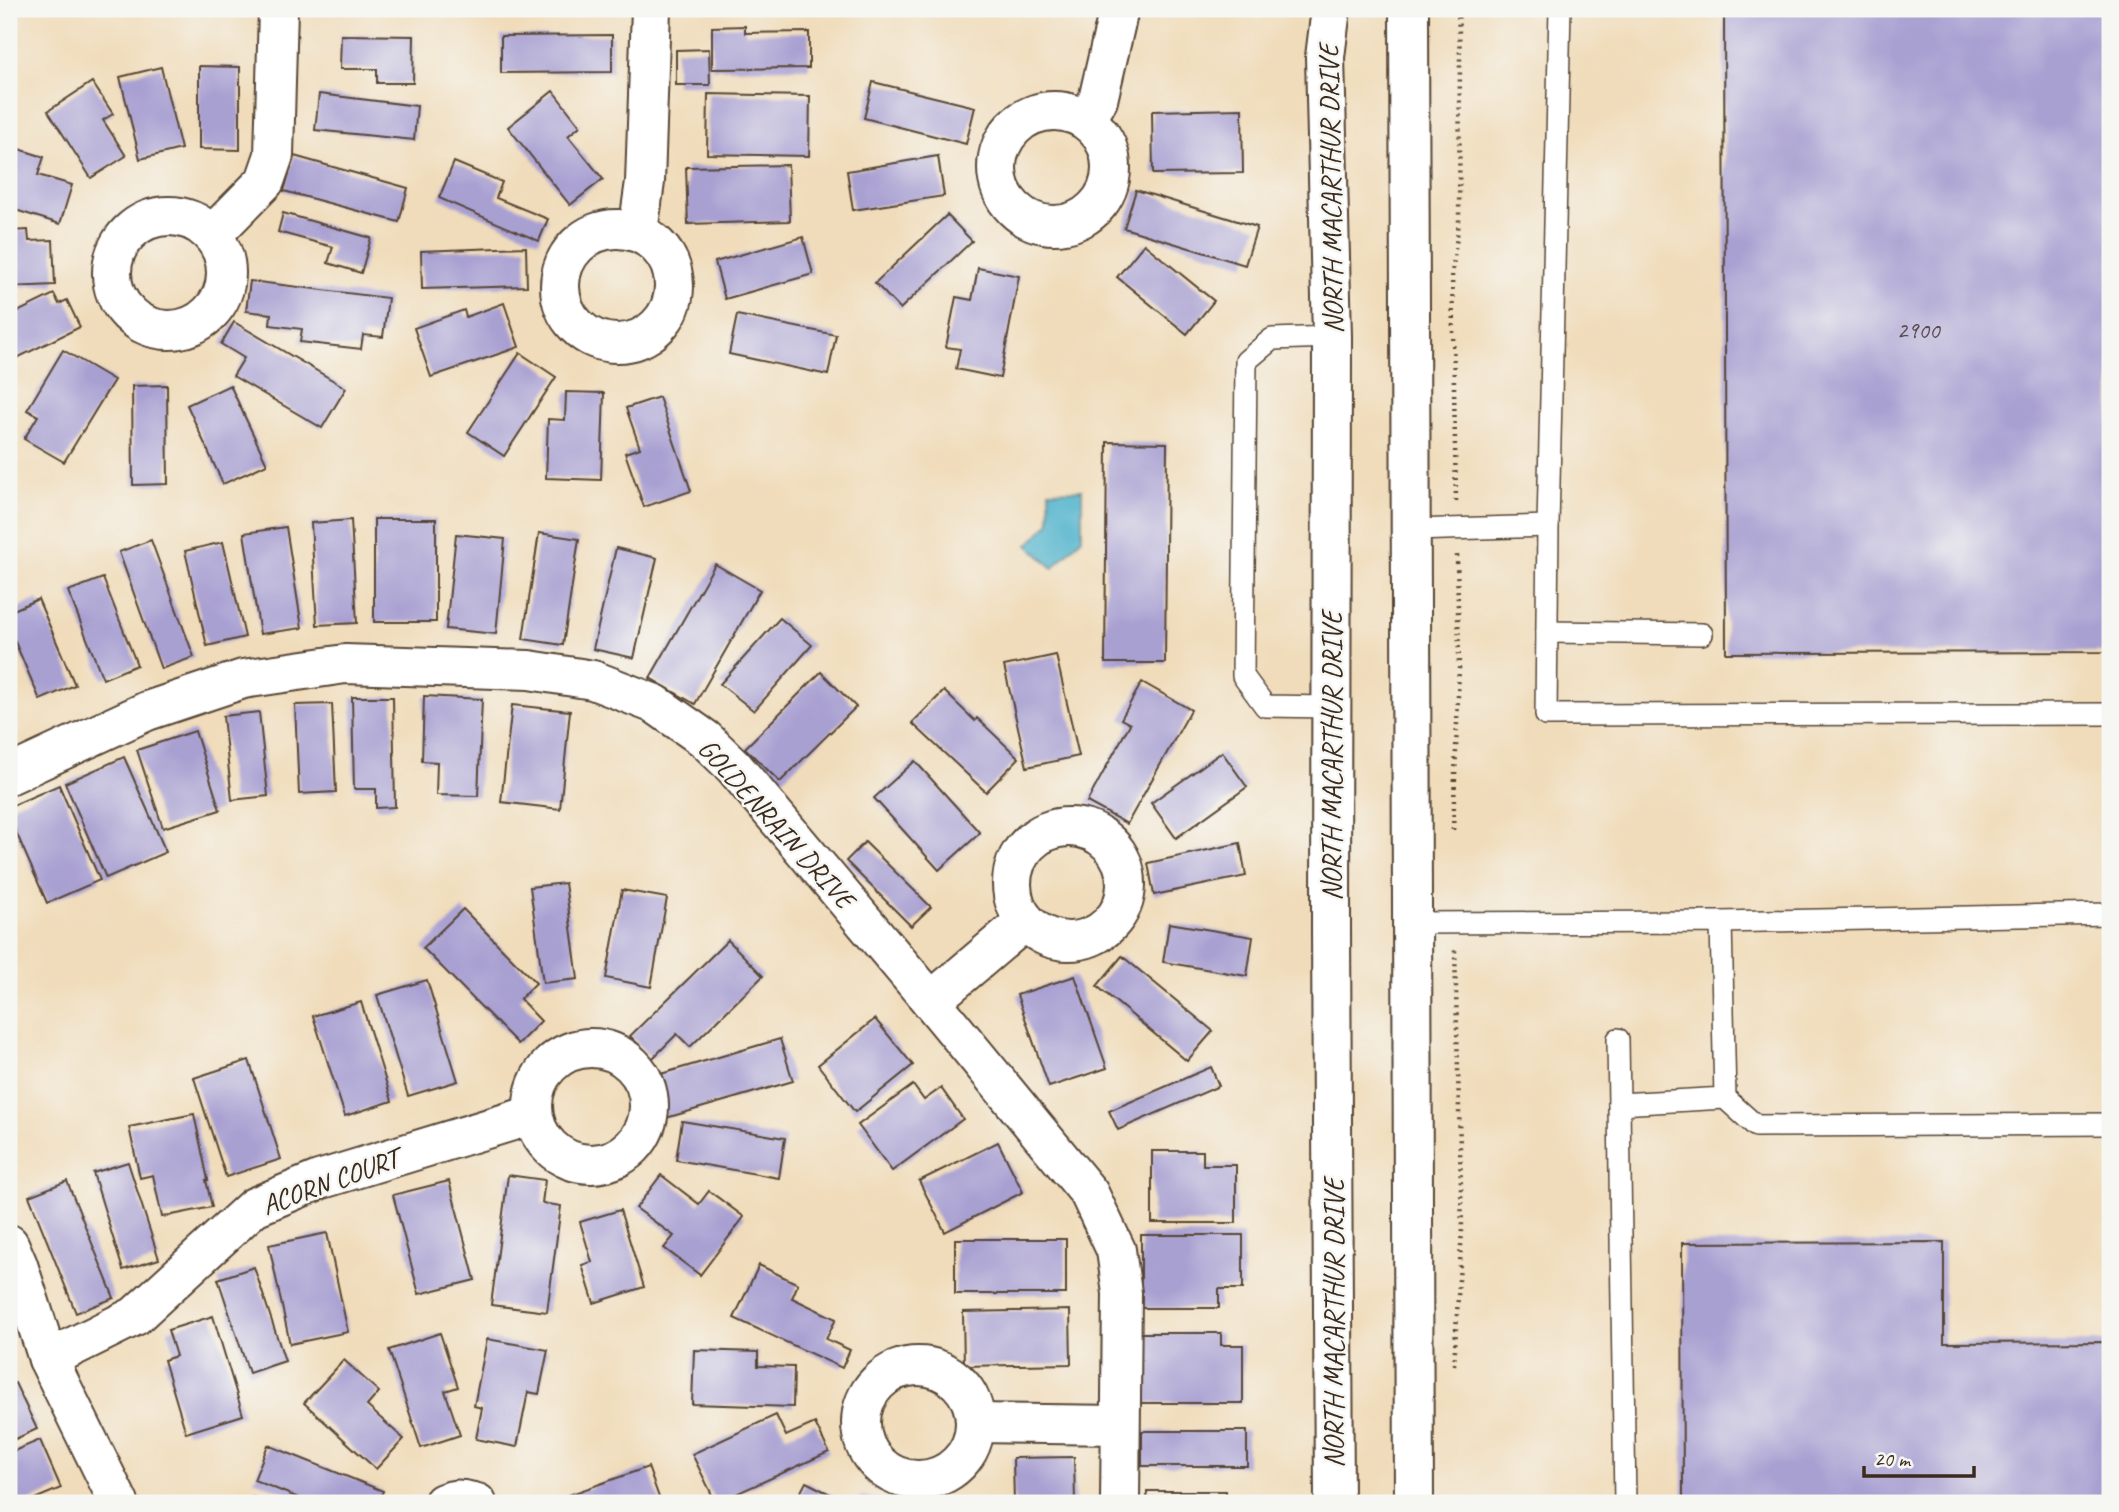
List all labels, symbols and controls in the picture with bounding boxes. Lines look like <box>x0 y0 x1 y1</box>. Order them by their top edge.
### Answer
street label: NORTH MACARTHUR DRIVE <box>1310 40 1351 334</box>
house number: 2900 <box>1896 315 1942 345</box>
street label: NORTH MACARTHUR DRIVE <box>1314 608 1349 901</box>
street label: GOLDENRAIN DRIVE <box>691 731 865 919</box>
street label: ACORN COURT <box>257 1138 410 1222</box>
street label: NORTH MACARTHUR DRIVE <box>1316 1175 1351 1468</box>
scale bar <box>1864 1435 1974 1479</box>
text: 20 m <box>1874 1446 1912 1472</box>

